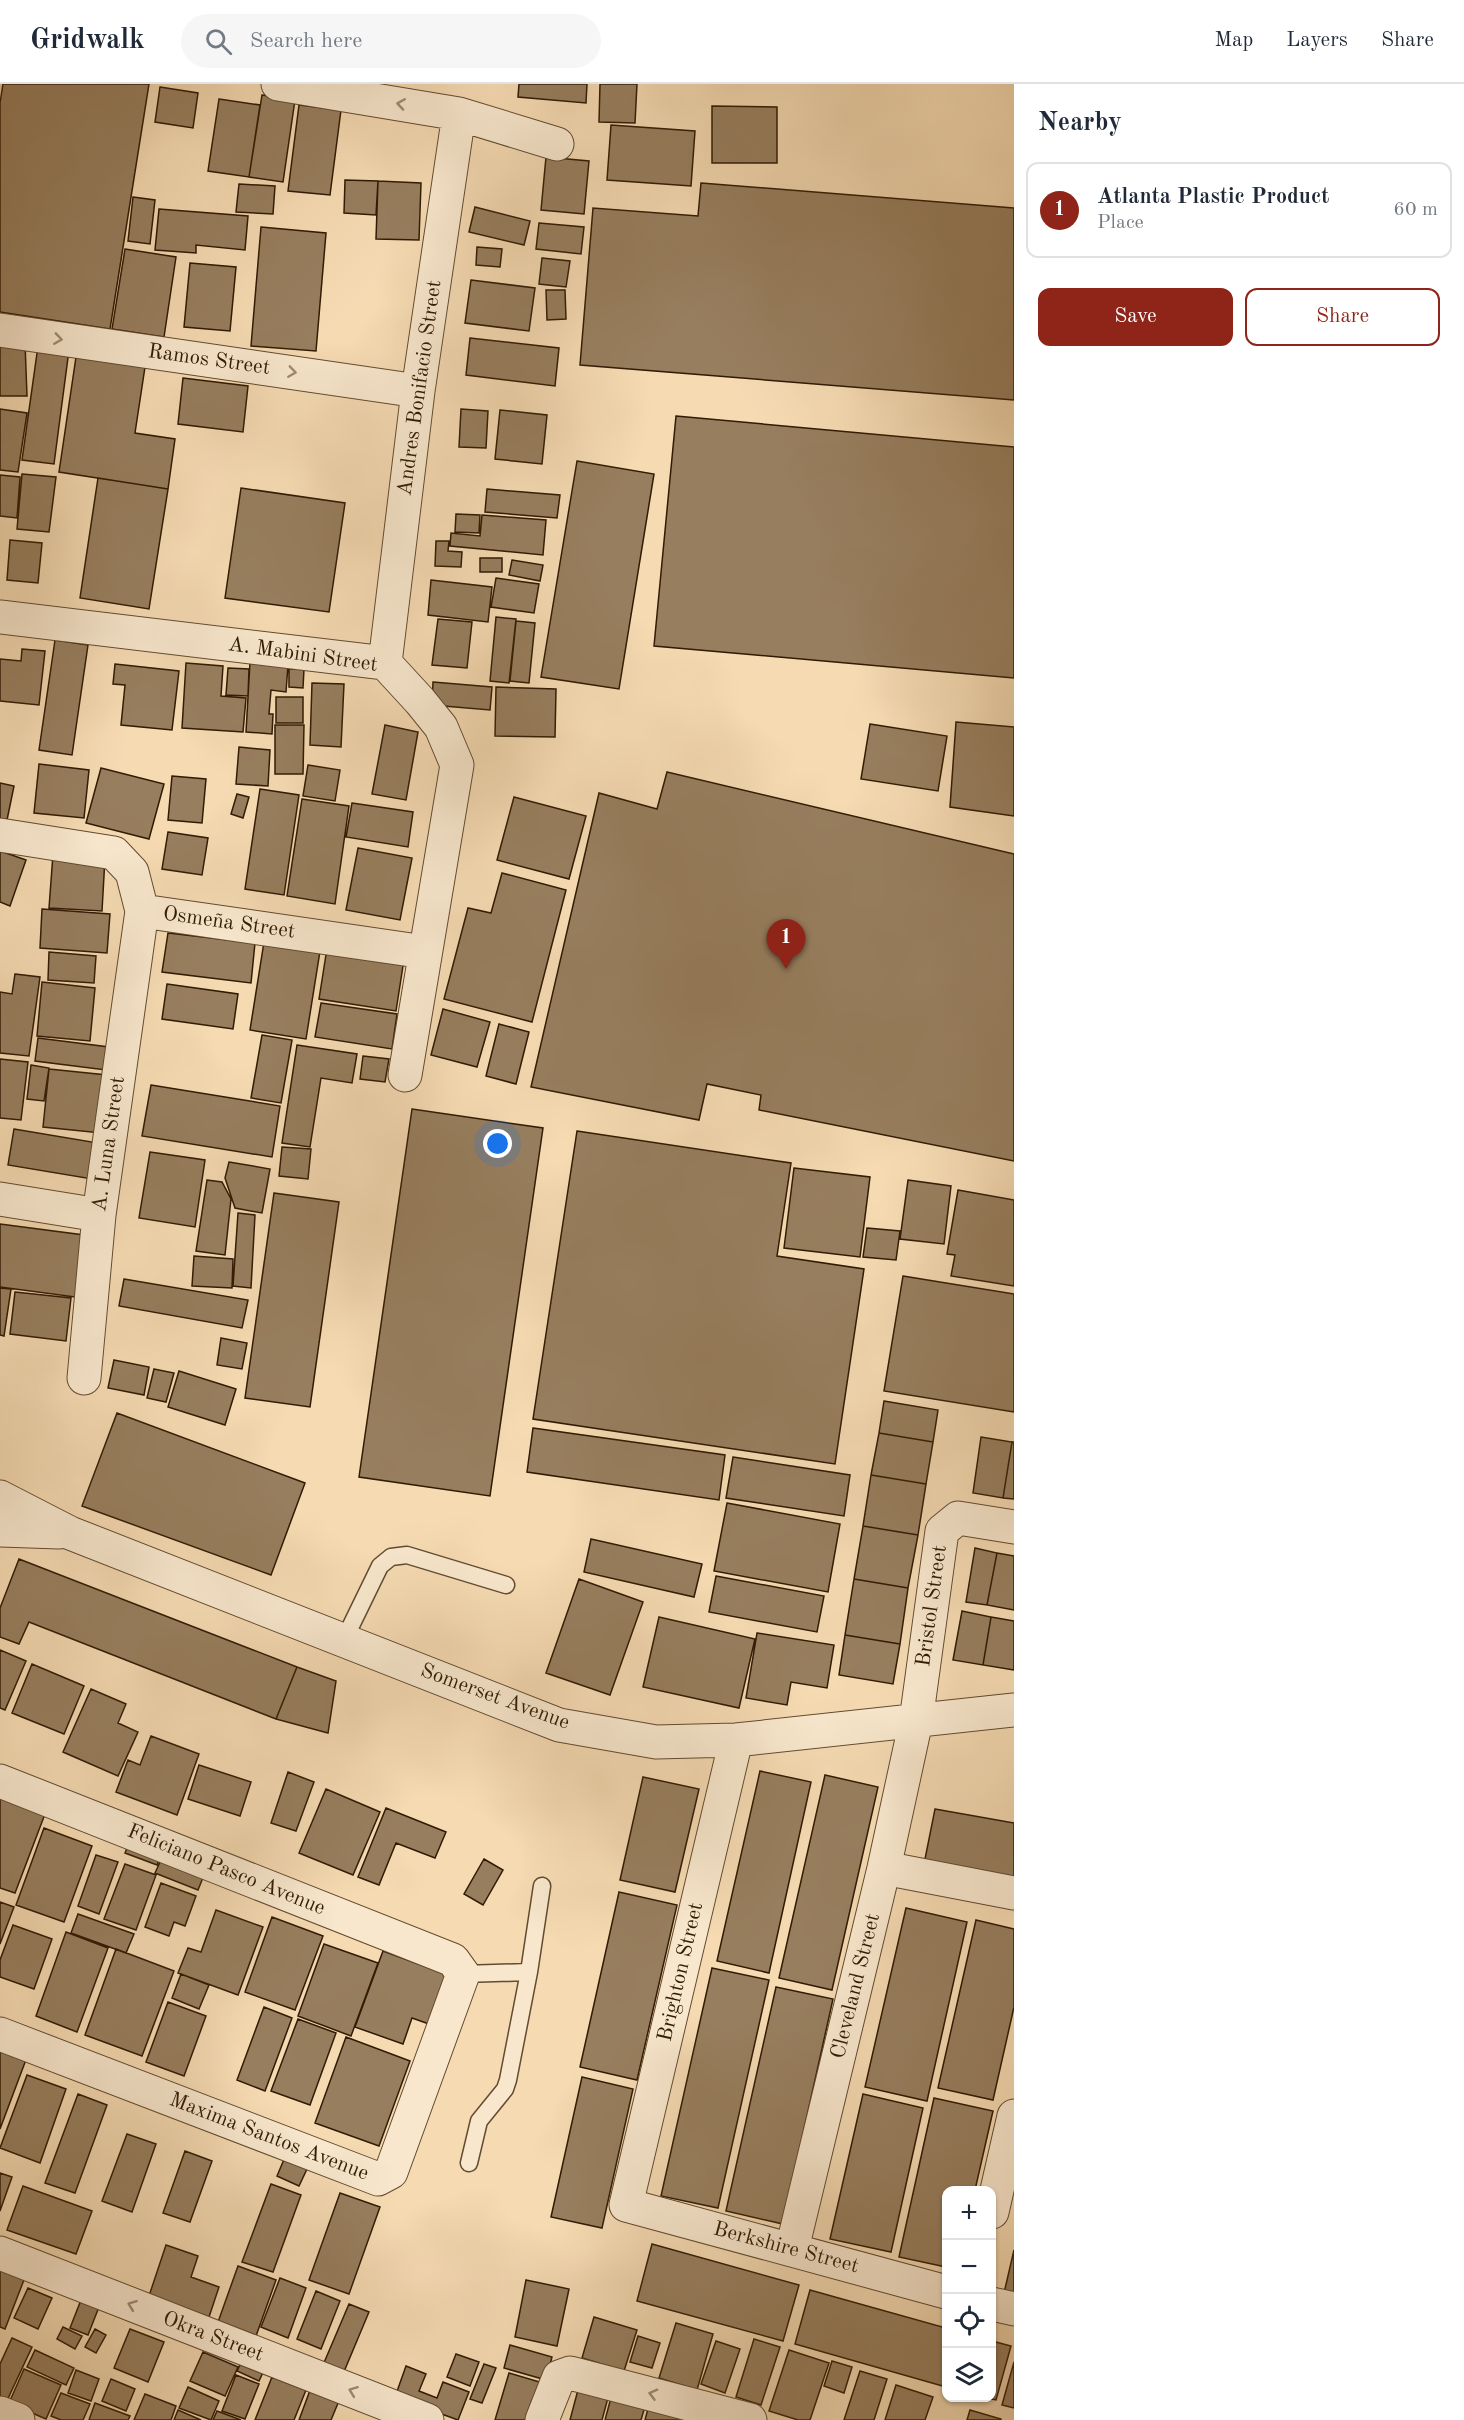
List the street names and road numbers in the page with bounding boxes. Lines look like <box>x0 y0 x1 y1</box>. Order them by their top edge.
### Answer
street label: Andres Bonifacio Street <box>394 279 446 497</box>
street label: Ramos Street <box>147 341 271 379</box>
street label: A. Mabini Street <box>227 634 379 676</box>
street label: Osmeña Street <box>161 903 297 943</box>
street label: A. Luna Street <box>89 1075 129 1213</box>
street label: Bristol Street <box>913 1544 951 1668</box>
street label: Somerset Avenue <box>418 1660 572 1734</box>
street label: Feliciano Pasco Avenue <box>124 1821 328 1919</box>
street label: Brighton Street <box>655 1900 707 2044</box>
street label: Cleveland Street <box>828 1911 884 2061</box>
street label: Maxima Santos Avenue <box>166 2089 372 2185</box>
street label: Berkshire Street <box>711 2218 861 2278</box>
street label: Okra Street <box>160 2308 266 2366</box>

